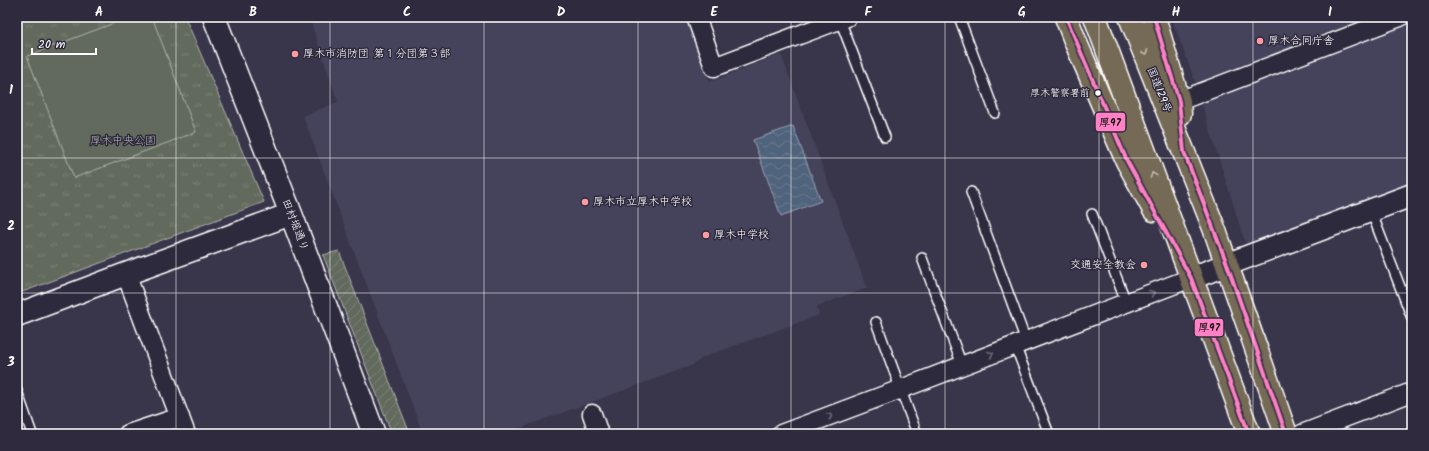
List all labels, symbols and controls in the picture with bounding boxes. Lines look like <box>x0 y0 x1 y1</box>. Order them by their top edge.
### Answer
text: A <box>95 2 103 23</box>
text: B <box>249 2 257 23</box>
text: C <box>403 2 411 23</box>
text: D <box>557 2 566 23</box>
text: E <box>710 2 718 23</box>
text: F <box>864 2 872 23</box>
text: G <box>1018 2 1026 23</box>
text: H <box>1172 2 1181 23</box>
text: I <box>1328 2 1332 23</box>
scale bar <box>32 30 96 56</box>
place label: 厚木合同庁舎 <box>1268 32 1334 50</box>
text: 20 m <box>38 35 66 54</box>
marker: 厚木合同庁舎 <box>1255 36 1265 46</box>
place label: 厚木市消防団 第１分団第３部 <box>303 45 450 63</box>
marker: 厚木市消防団 第１分団第３部 <box>290 49 300 59</box>
one-way arrow <box>1140 50 1148 57</box>
street label: 国道129号 <box>1142 64 1176 116</box>
text: 1 <box>9 80 13 101</box>
place label: 厚木警察署前 <box>1030 85 1090 101</box>
marker: 厚木警察署前 <box>1093 88 1103 98</box>
line badge: 厚97 <box>1095 112 1126 132</box>
text: 厚97 <box>1099 114 1122 132</box>
park label: 厚木中央公園 <box>90 132 156 150</box>
one-way arrow <box>1149 172 1158 179</box>
place label: 厚木市立厚木中学校 <box>593 193 692 211</box>
street label: 田村堀通り <box>277 196 313 254</box>
marker: 厚木市立厚木中学校 <box>580 197 590 207</box>
text: 2 <box>7 216 15 237</box>
place label: 厚木中学校 <box>714 226 769 244</box>
marker: 厚木中学校 <box>701 230 711 240</box>
place label: 交通安全教会 <box>1070 256 1136 274</box>
marker: 交通安全教会 <box>1139 260 1149 270</box>
one-way arrow <box>1148 289 1155 297</box>
line badge: 厚97 <box>1194 318 1224 337</box>
text: 厚97 <box>1198 319 1221 337</box>
one-way arrow <box>988 351 995 359</box>
text: 3 <box>6 352 15 373</box>
one-way arrow <box>827 412 834 420</box>

